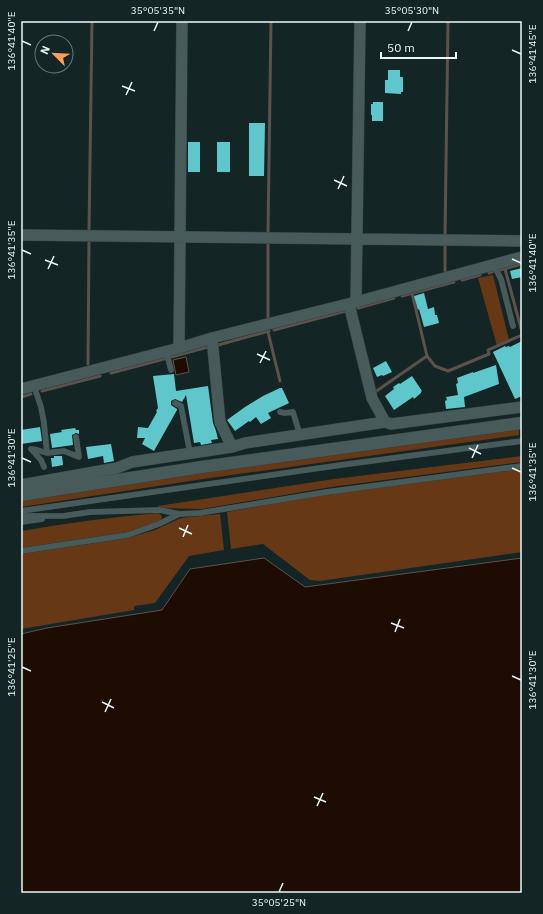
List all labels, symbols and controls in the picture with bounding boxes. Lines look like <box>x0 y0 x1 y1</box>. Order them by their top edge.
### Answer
text: 35°05'35"N <box>131 4 185 17</box>
text: 35°05'30"N <box>385 4 439 17</box>
text: 136°41'40"E <box>5 11 18 71</box>
text: 136°41'45"E <box>526 24 539 84</box>
north arrow <box>34 34 74 74</box>
scale bar <box>381 34 456 60</box>
text: 50 m <box>387 40 415 55</box>
text: N <box>37 43 53 56</box>
text: 136°41'35"E <box>5 220 18 280</box>
text: 136°41'40"E <box>526 233 539 293</box>
text: 136°41'30"E <box>5 428 18 488</box>
text: 136°41'35"E <box>526 442 539 502</box>
text: 136°41'25"E <box>5 637 18 697</box>
text: 136°41'30"E <box>526 650 539 710</box>
text: 35°05'25"N <box>252 896 306 909</box>

